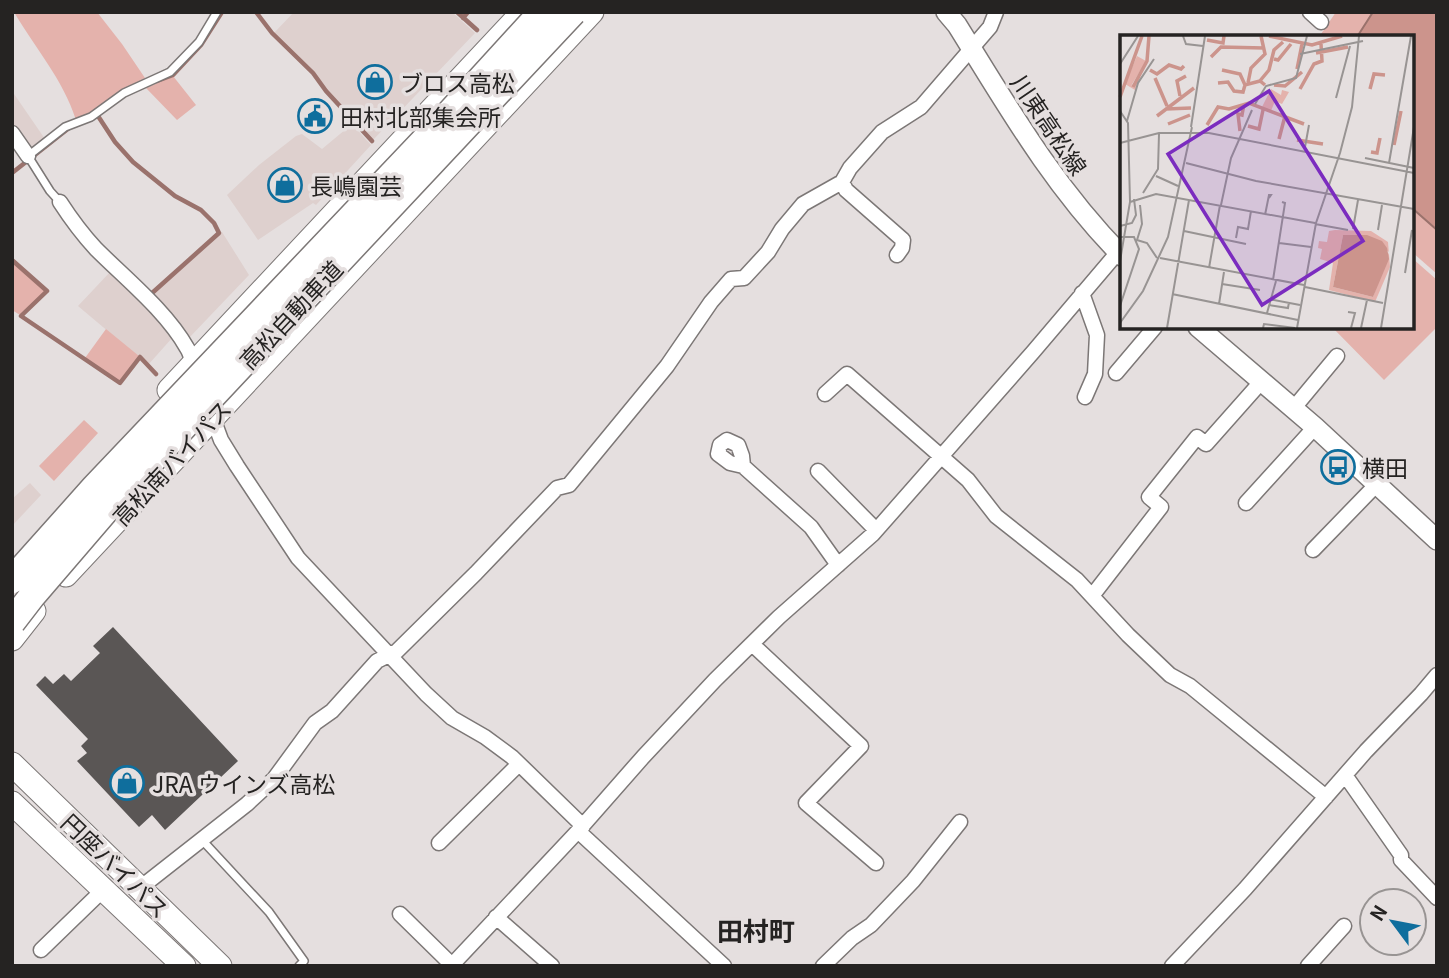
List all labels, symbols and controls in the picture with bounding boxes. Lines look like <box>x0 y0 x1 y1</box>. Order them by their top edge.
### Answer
inset map <box>1120 35 1414 329</box>
shop icon: ブロス高松 <box>356 63 394 101</box>
place label: ブロス高松 <box>400 65 515 99</box>
street label: 川東高松線 <box>1004 67 1096 181</box>
public building icon: 田村北部集会所 <box>296 97 334 135</box>
place label: 田村北部集会所 <box>340 99 501 133</box>
shop icon: 長嶋園芸 <box>266 166 304 204</box>
place label: 長嶋園芸 <box>310 168 402 202</box>
street label: 高松自動車道 <box>231 252 349 376</box>
street label: 高松南バイパス <box>104 392 238 532</box>
bus stop icon: 横田 <box>1319 448 1357 486</box>
place label: 横田 <box>1362 450 1408 484</box>
shop icon: JRA ウインズ高松 <box>108 764 146 802</box>
place label: JRA ウインズ高松 <box>152 766 335 800</box>
street label: 円座バイパス <box>55 805 177 925</box>
north arrow <box>1358 887 1428 957</box>
text: N <box>1362 899 1393 925</box>
district label: 田村町 <box>717 911 795 948</box>

